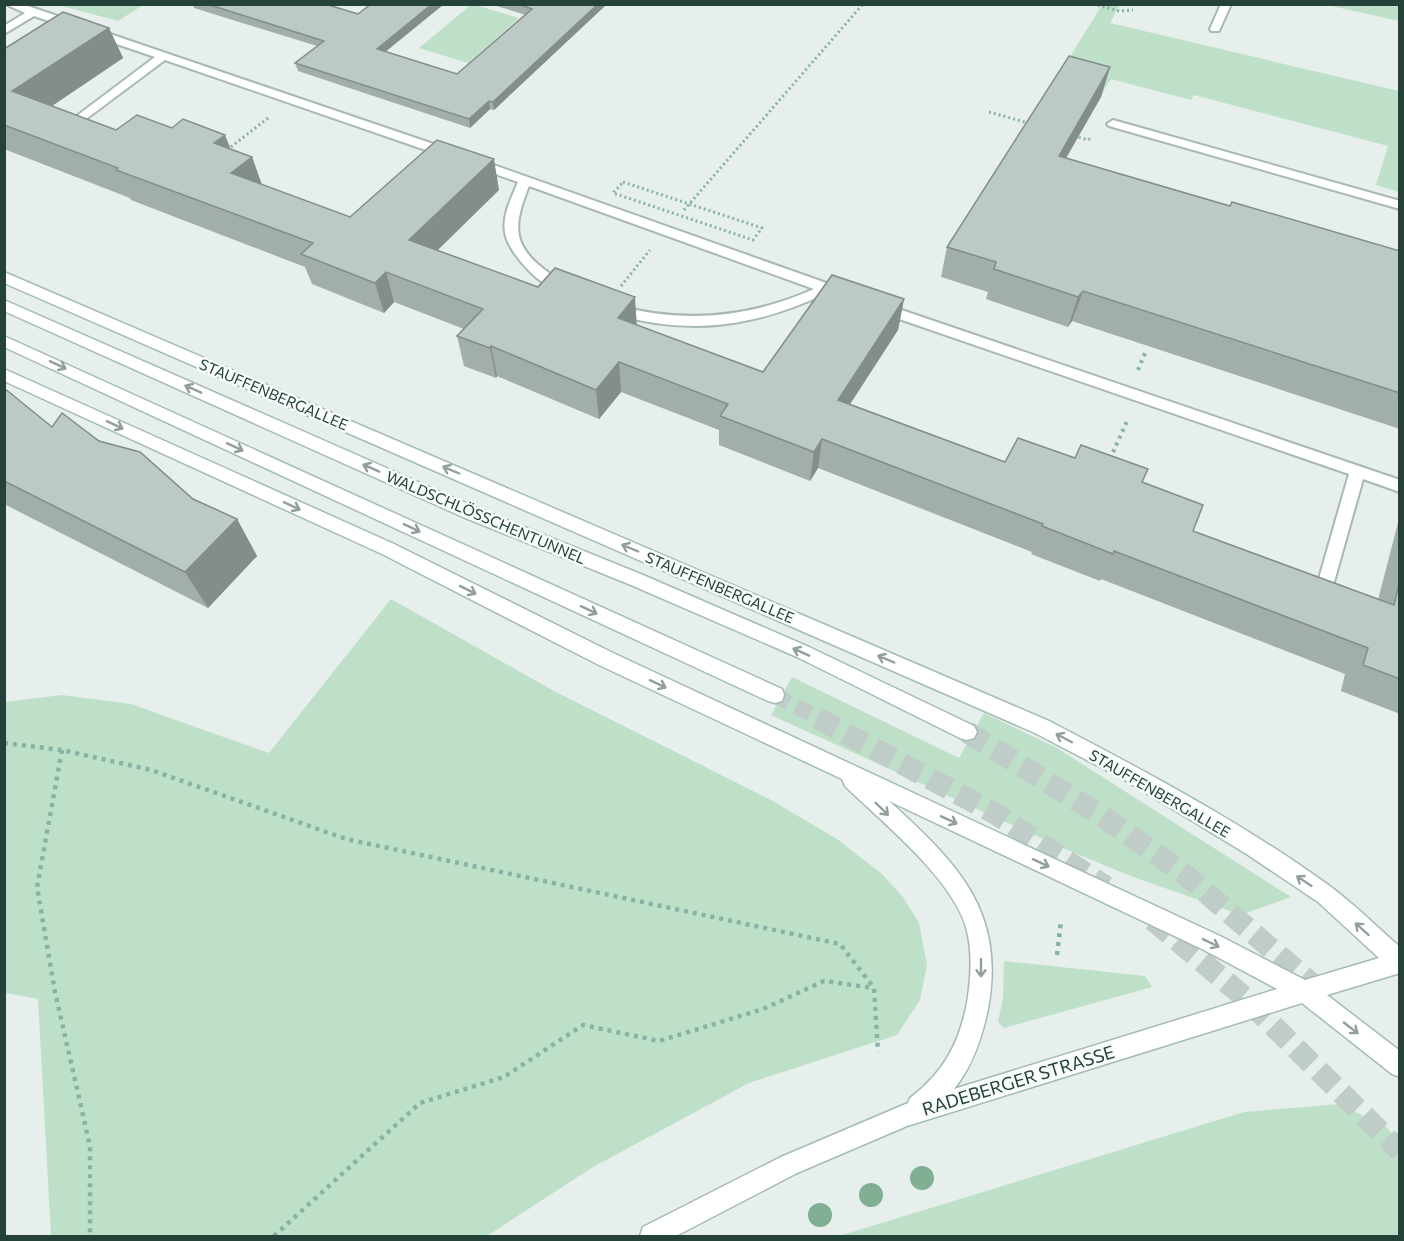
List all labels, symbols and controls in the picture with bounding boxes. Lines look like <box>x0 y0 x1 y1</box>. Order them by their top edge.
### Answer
street label: STAUFFENBERGALLEE <box>197 354 351 434</box>
one-way arrow <box>48 360 66 371</box>
one-way arrow <box>184 383 202 394</box>
one-way arrow <box>105 420 123 431</box>
one-way arrow <box>225 441 243 453</box>
one-way arrow <box>362 462 380 474</box>
one-way arrow <box>442 464 460 476</box>
street label: WALDSCHLÖSSCHENTUNNEL <box>383 467 589 567</box>
one-way arrow <box>283 501 301 512</box>
one-way arrow <box>402 523 420 535</box>
one-way arrow <box>621 542 639 553</box>
street label: STAUFFENBERGALLEE <box>643 547 797 627</box>
one-way arrow <box>459 585 477 596</box>
one-way arrow <box>580 604 598 616</box>
one-way arrow <box>793 645 811 657</box>
one-way arrow <box>877 653 895 664</box>
one-way arrow <box>649 678 667 690</box>
one-way arrow <box>1055 732 1073 743</box>
street label: STAUFFENBERGALLEE <box>1086 745 1234 841</box>
one-way arrow <box>874 802 889 816</box>
one-way arrow <box>940 815 958 827</box>
one-way arrow <box>1031 858 1049 870</box>
one-way arrow <box>1296 875 1312 887</box>
one-way arrow <box>1355 922 1370 936</box>
one-way arrow <box>1202 938 1220 949</box>
one-way arrow <box>975 958 987 978</box>
one-way arrow <box>1343 1021 1359 1034</box>
street label: RADEBERGER STRASSE <box>919 1040 1117 1120</box>

